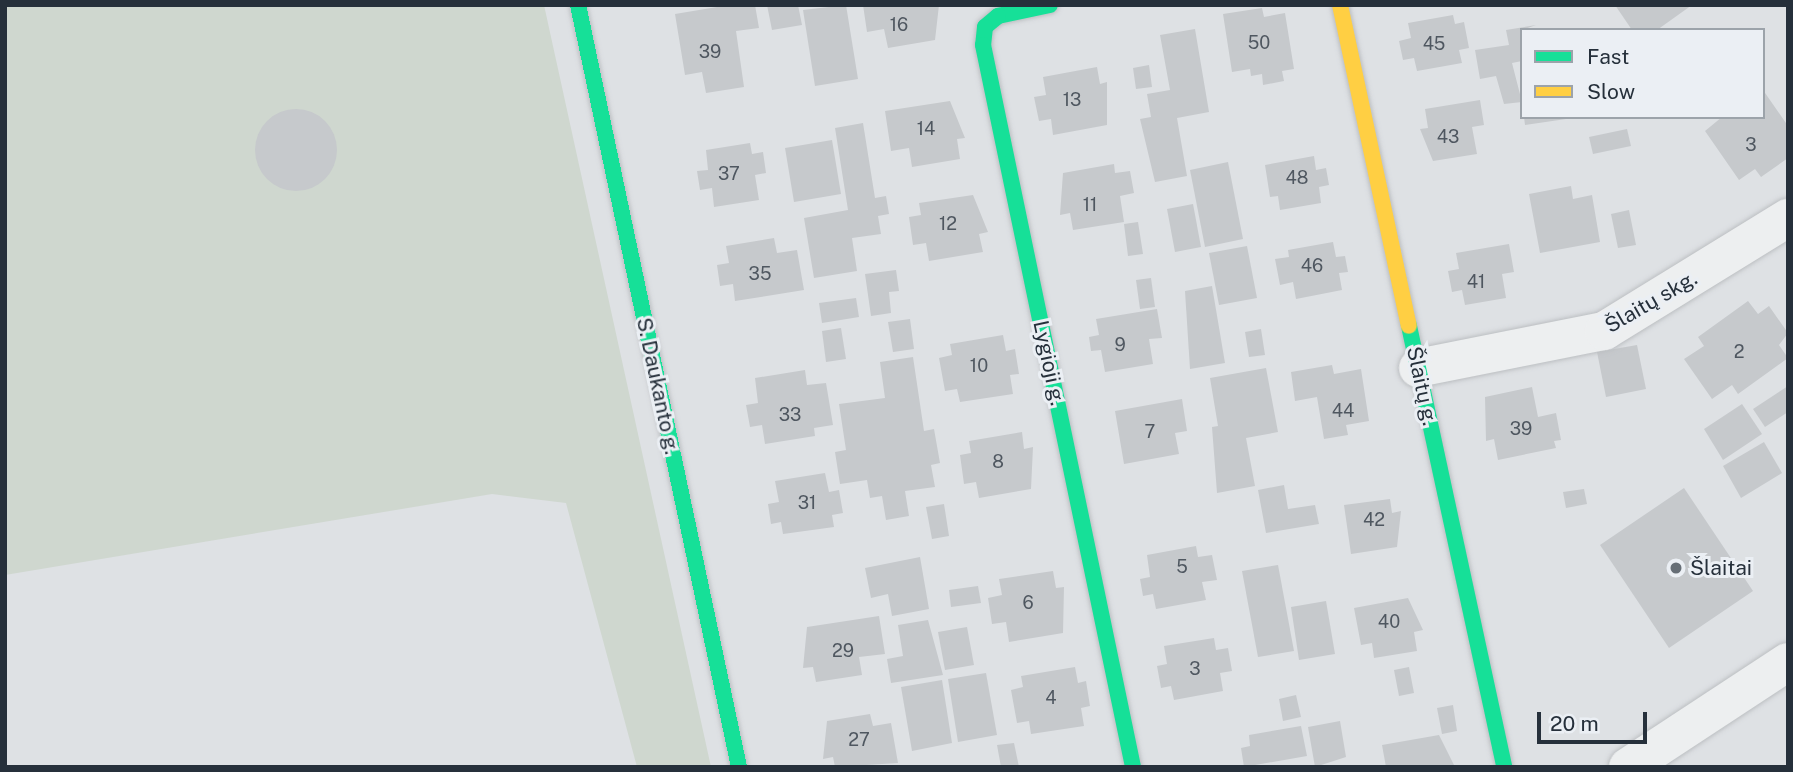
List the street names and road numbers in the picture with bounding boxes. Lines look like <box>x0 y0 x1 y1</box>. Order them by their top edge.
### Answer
street label: Šlaitų skg. <box>1600 266 1702 338</box>
street label: S. Daukanto g. <box>631 315 685 457</box>
street label: Lygioji g. <box>1028 318 1070 408</box>
street label: Šlaitų g. <box>1401 344 1443 428</box>

